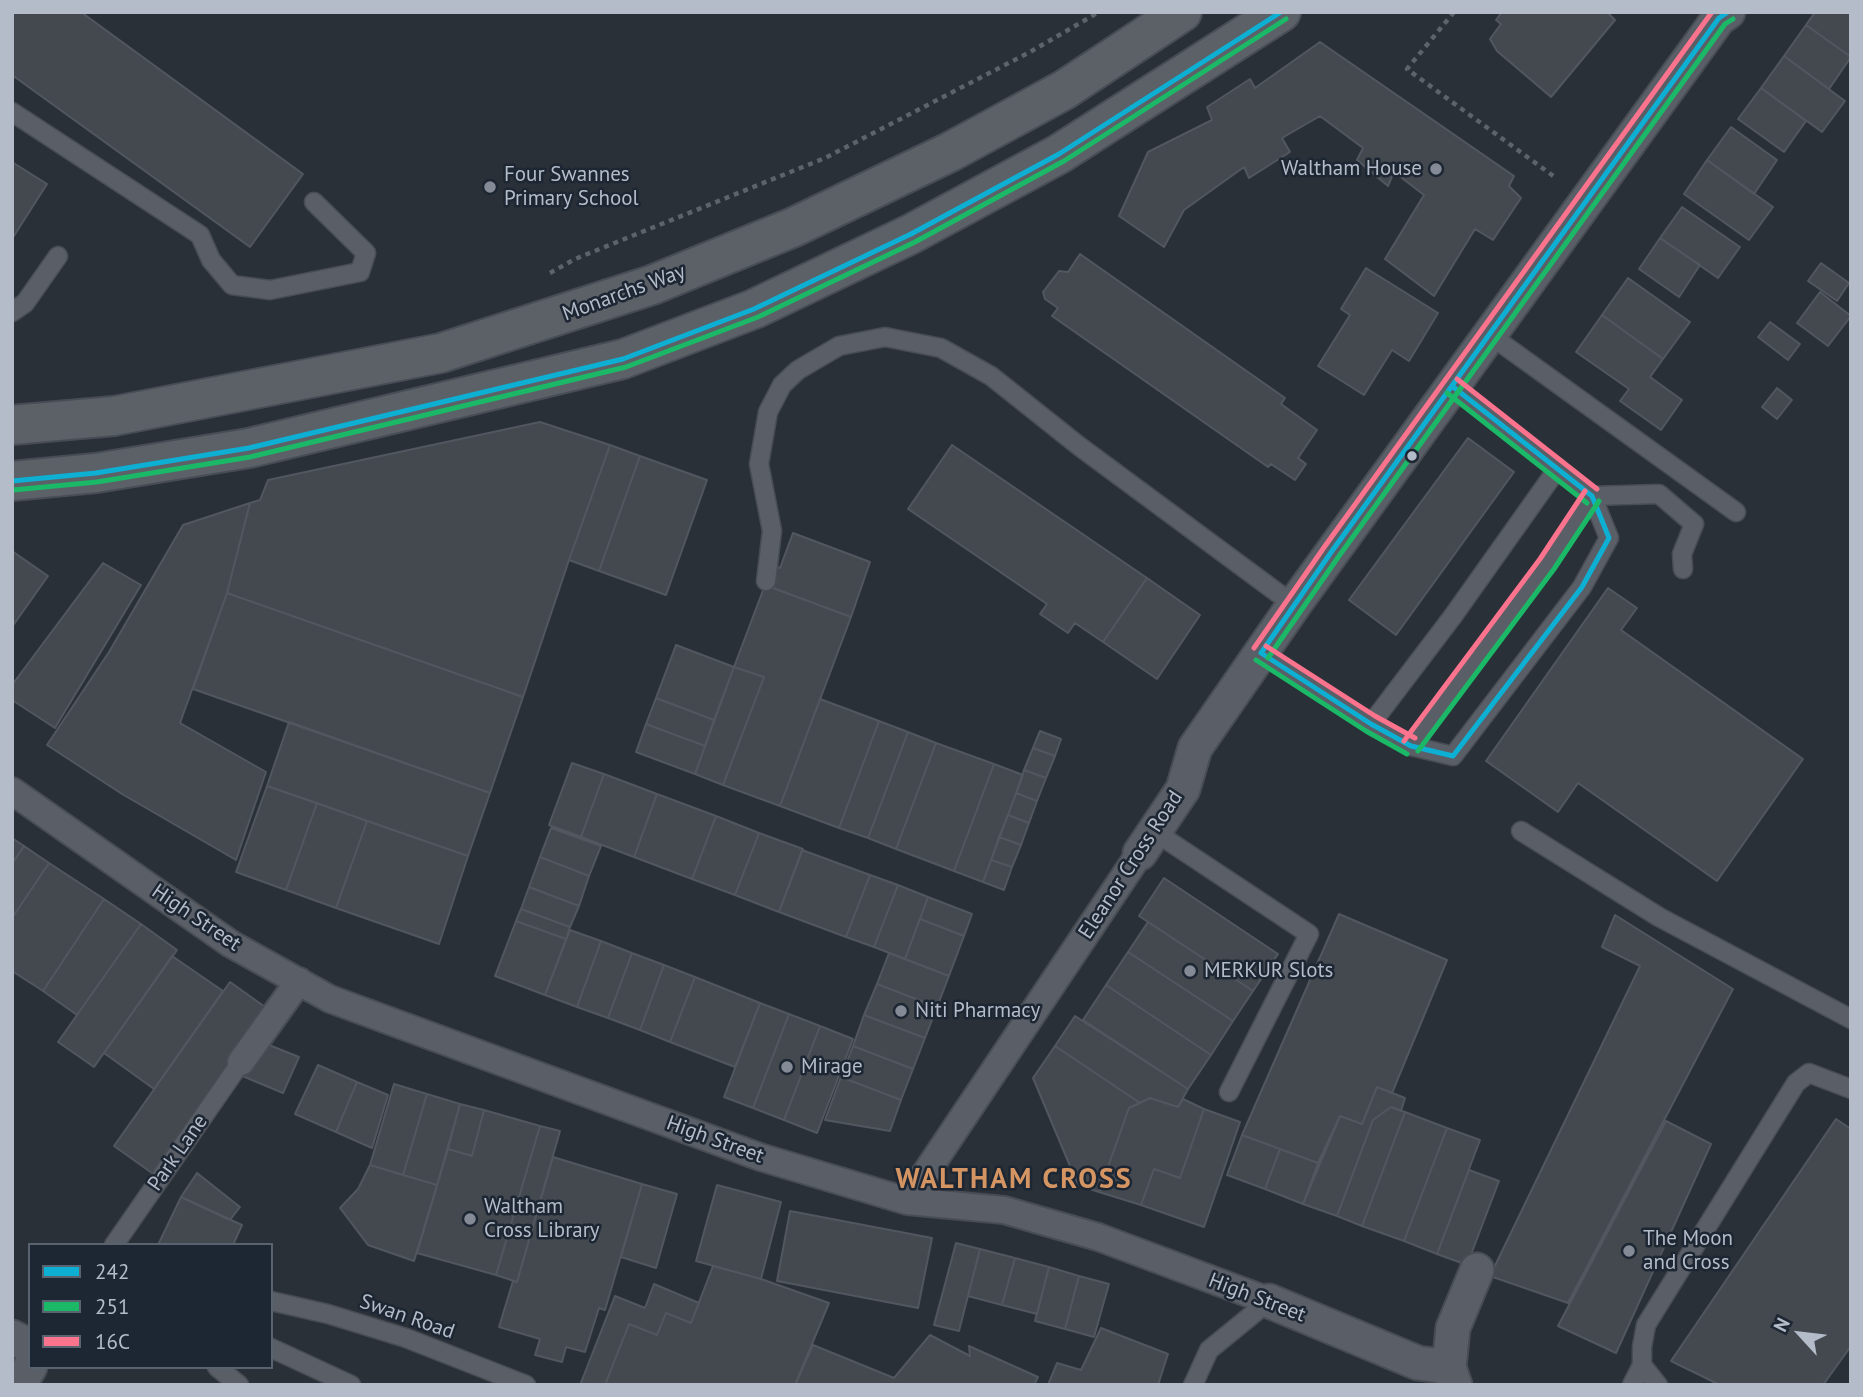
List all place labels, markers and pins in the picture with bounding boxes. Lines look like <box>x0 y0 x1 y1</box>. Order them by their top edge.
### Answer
place label: Waltham House <box>1281 156 1422 182</box>
marker: Waltham House <box>1428 161 1444 177</box>
place label: Four Swannes Primary School <box>504 162 639 212</box>
marker: Four Swannes Primary School <box>482 179 498 195</box>
unlabelled marker <box>1405 449 1419 463</box>
place label: MERKUR Slots <box>1204 958 1333 984</box>
marker: MERKUR Slots <box>1182 963 1198 979</box>
place label: Niti Pharmacy <box>915 998 1040 1024</box>
marker: Niti Pharmacy <box>893 1003 909 1019</box>
place label: Mirage <box>801 1054 863 1080</box>
marker: Mirage <box>779 1059 795 1075</box>
place label: Waltham Cross Library <box>484 1194 600 1244</box>
marker: Waltham Cross Library <box>462 1211 478 1227</box>
place label: The Moon and Cross <box>1643 1226 1733 1276</box>
marker: The Moon and Cross <box>1621 1243 1637 1259</box>

